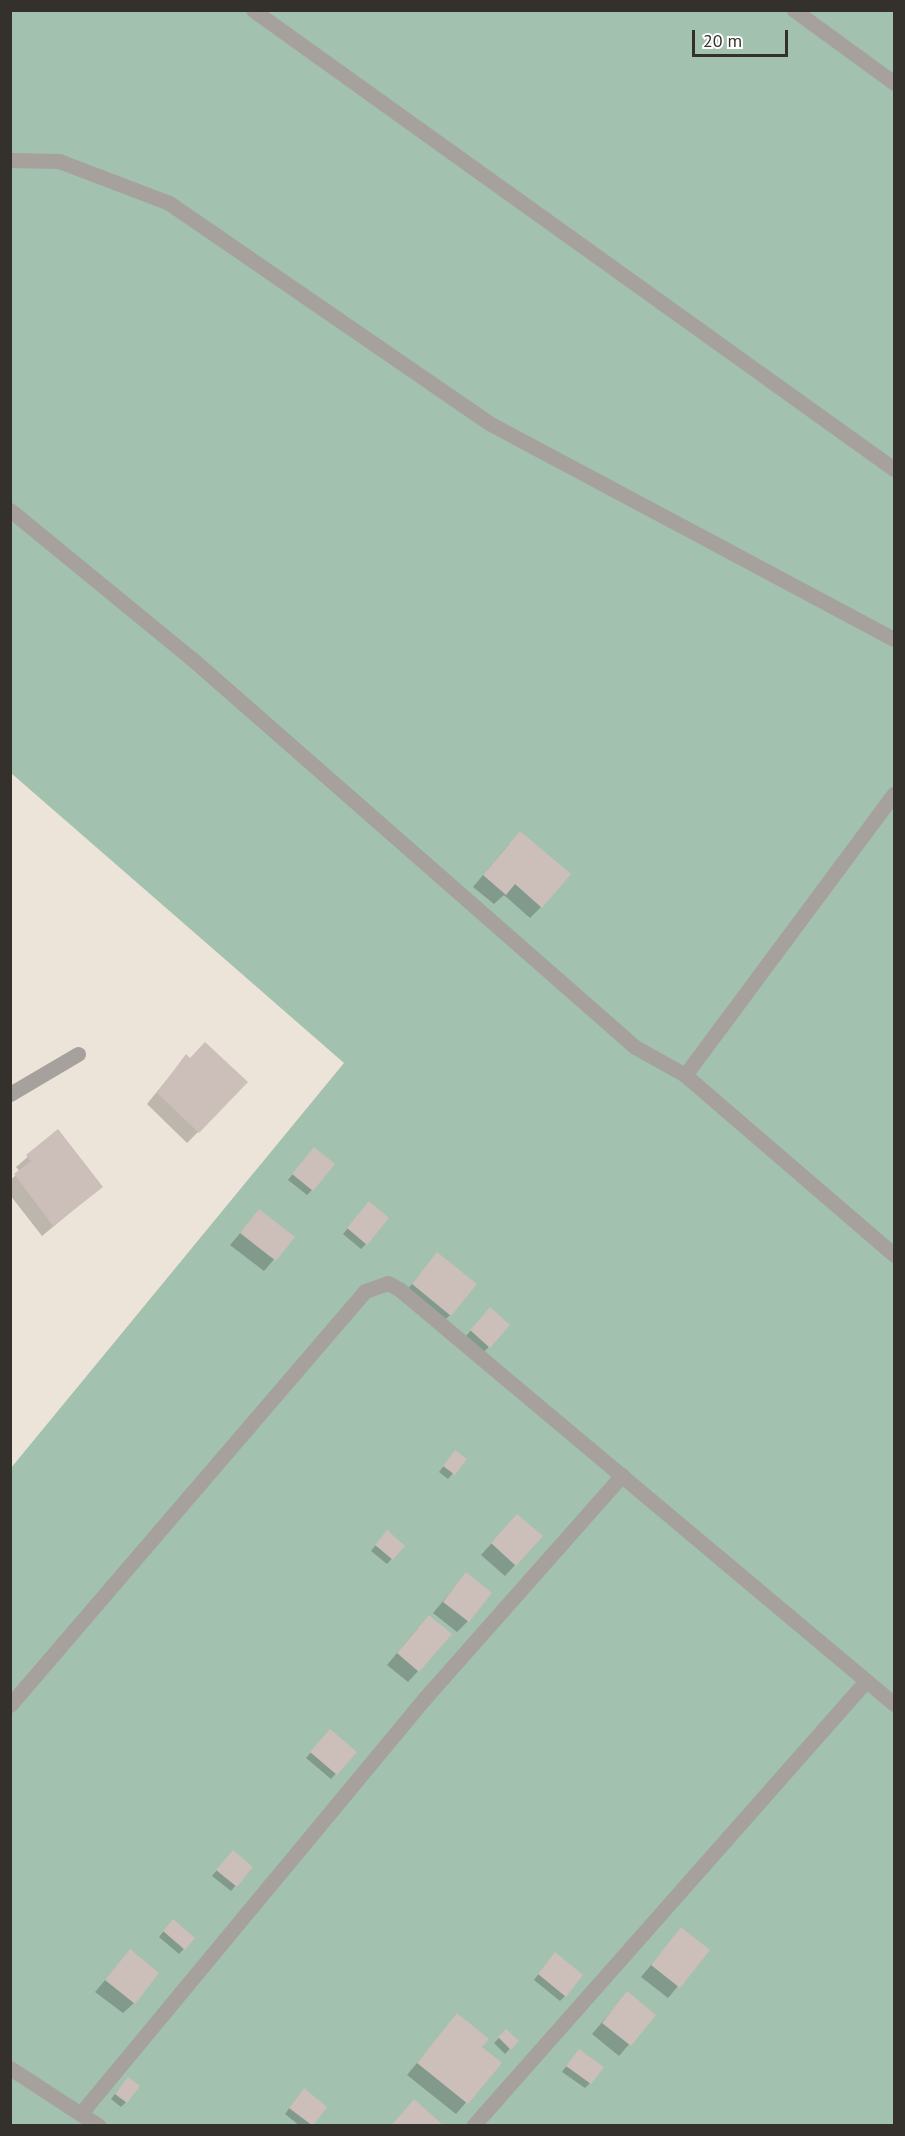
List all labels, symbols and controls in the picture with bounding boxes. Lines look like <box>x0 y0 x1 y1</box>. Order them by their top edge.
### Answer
scale bar <box>695 18 791 56</box>
text: 20 m <box>703 29 742 52</box>

